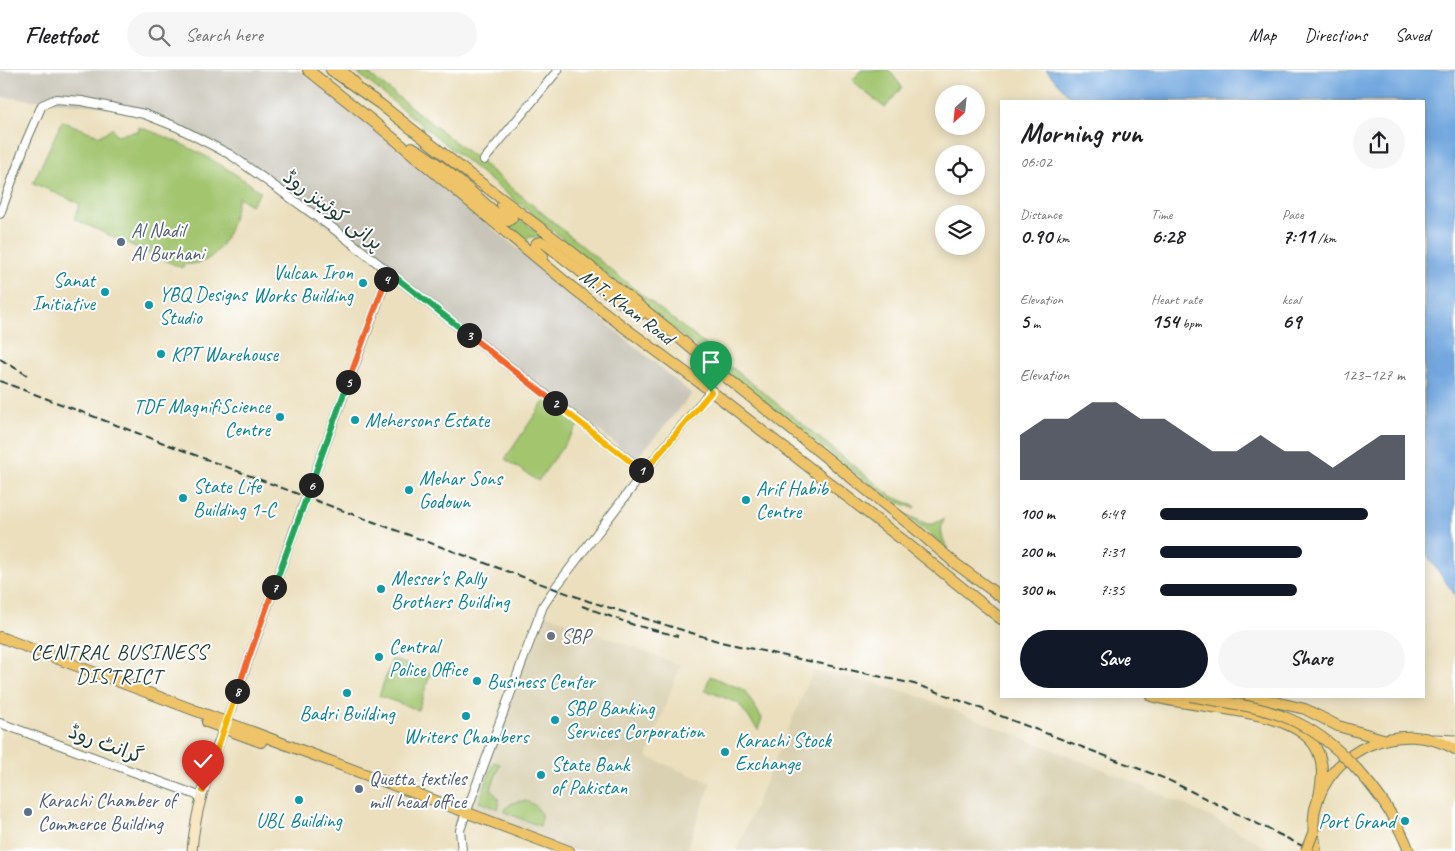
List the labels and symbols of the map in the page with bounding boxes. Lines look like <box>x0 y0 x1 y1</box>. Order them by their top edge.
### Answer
north arrow <box>935 85 985 135</box>
street label: پرانی کوئینز روڈ <box>278 164 388 256</box>
place label: Al Nadil Al Burhani <box>131 218 206 266</box>
marker: Al Nadil Al Burhani <box>115 236 127 248</box>
place label: Vulcan Iron Works Building <box>253 260 354 308</box>
street label: M.T. Khan Road <box>575 263 682 352</box>
pin: 4 <box>374 266 398 292</box>
place label: Sanat Initiative <box>32 268 97 316</box>
marker: Vulcan Iron Works Building <box>357 277 369 289</box>
place label: YBQ Designs Studio <box>159 282 249 330</box>
marker: Sanat Initiative <box>99 286 111 298</box>
marker: YBQ Designs Studio <box>143 299 155 311</box>
pin: 3 <box>456 322 482 348</box>
pin <box>690 341 732 392</box>
place label: KPT Warehouse <box>171 342 279 367</box>
marker: KPT Warehouse <box>155 348 167 360</box>
pin: 5 <box>336 370 360 394</box>
pin: 2 <box>542 390 568 416</box>
place label: TDF MagnifiScience Centre <box>133 394 271 442</box>
place label: Mehersons Estate <box>365 408 491 433</box>
marker: TDF MagnifiScience Centre <box>274 411 286 423</box>
marker: Mehersons Estate <box>349 414 361 426</box>
pin: 1 <box>628 458 654 482</box>
place label: Mehar Sons Godown <box>419 466 504 514</box>
pin: 6 <box>298 472 324 498</box>
place label: State Life Building 1-C <box>193 474 278 522</box>
place label: Arif Habib Centre <box>756 476 829 524</box>
marker: Mehar Sons Godown <box>403 484 415 496</box>
marker: State Life Building 1-C <box>177 492 189 504</box>
marker: Arif Habib Centre <box>740 494 752 506</box>
place label: Messer's Rally Brothers Building <box>391 566 511 614</box>
pin: 7 <box>262 574 286 600</box>
marker: Messer's Rally Brothers Building <box>375 583 387 595</box>
place label: SBP <box>561 624 593 649</box>
marker: SBP <box>545 630 557 642</box>
place label: Central Police Office <box>389 634 469 682</box>
district label: CENTRAL BUSINESS DISTRICT <box>30 639 210 689</box>
marker: Central Police Office <box>373 651 385 663</box>
place label: Business Center <box>487 669 596 694</box>
marker: Business Center <box>471 675 483 687</box>
pin: 8 <box>224 678 250 704</box>
marker: Badri Building <box>341 687 353 699</box>
place label: SBP Banking Services Corporation <box>565 696 705 744</box>
place label: Badri Building <box>299 701 397 726</box>
marker: Writers Chambers <box>460 710 472 722</box>
marker: SBP Banking Services Corporation <box>549 714 561 726</box>
street label: گرانٹ روڈ <box>65 719 147 769</box>
place label: Writers Chambers <box>404 724 530 749</box>
place label: Karachi Stock Exchange <box>735 728 833 776</box>
pin <box>182 740 224 791</box>
marker: Karachi Stock Exchange <box>719 746 731 758</box>
place label: State Bank of Pakistan <box>551 752 631 800</box>
place label: Quetta textiles mill head office <box>369 766 468 814</box>
marker: State Bank of Pakistan <box>535 769 547 781</box>
marker: Quetta textiles mill head office <box>353 783 365 795</box>
place label: Karachi Chamber of Commerce Building <box>38 788 180 836</box>
marker: UBL Building <box>293 794 305 806</box>
marker: Karachi Chamber of Commerce Building <box>22 806 34 818</box>
place label: UBL Building <box>256 808 343 833</box>
place label: Port Grand <box>1319 809 1398 834</box>
marker: Port Grand <box>1399 815 1411 827</box>

